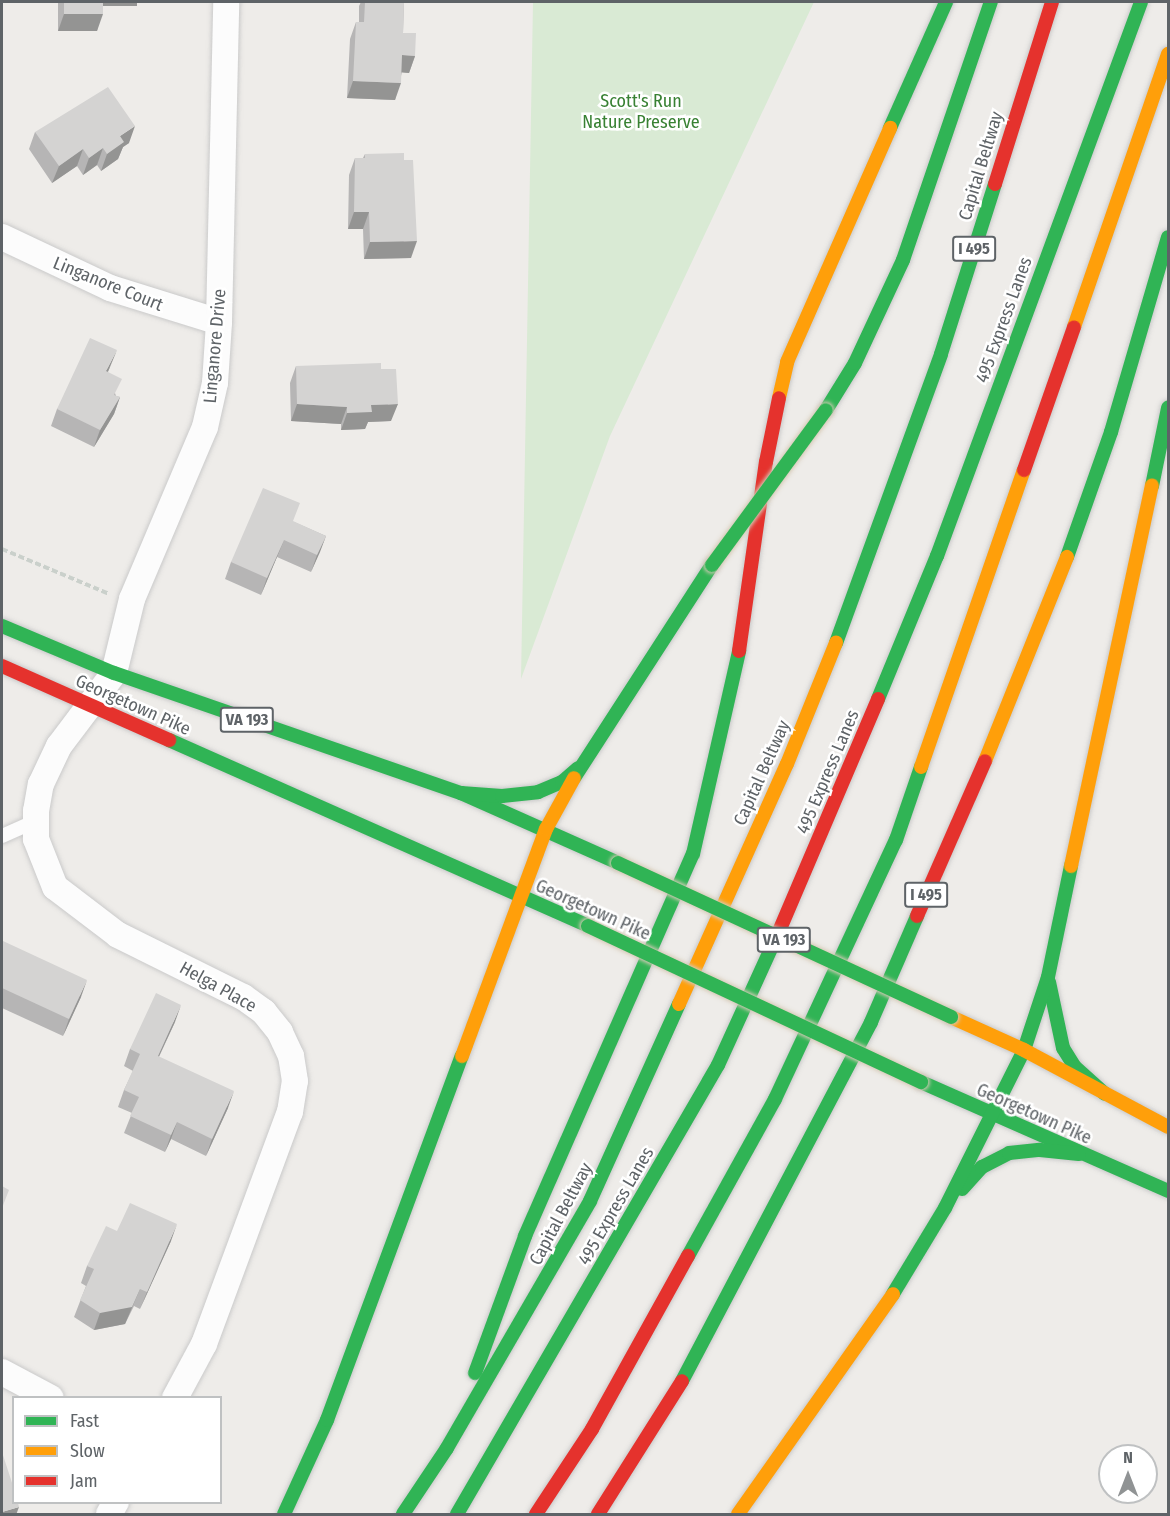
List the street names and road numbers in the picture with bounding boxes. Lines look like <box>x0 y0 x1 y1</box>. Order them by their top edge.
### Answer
street label: Capital Beltway <box>954 109 1008 223</box>
road number: I 495 <box>952 236 996 262</box>
street label: Linganore Court <box>50 252 166 316</box>
street label: 495 Express Lanes <box>971 254 1037 386</box>
street label: Linganore Drive <box>199 288 231 404</box>
street label: Georgetown Pike <box>72 670 194 740</box>
road number: VA 193 <box>218 707 276 733</box>
street label: 495 Express Lanes <box>792 707 864 837</box>
street label: Capital Beltway <box>729 717 795 829</box>
street label: Georgetown Pike <box>532 875 654 945</box>
road number: I 495 <box>904 882 948 908</box>
road number: VA 193 <box>756 927 812 953</box>
street label: Helga Place <box>176 957 260 1017</box>
street label: Georgetown Pike <box>973 1079 1095 1149</box>
street label: 495 Express Lanes <box>574 1143 658 1269</box>
street label: Capital Beltway <box>525 1159 597 1269</box>

